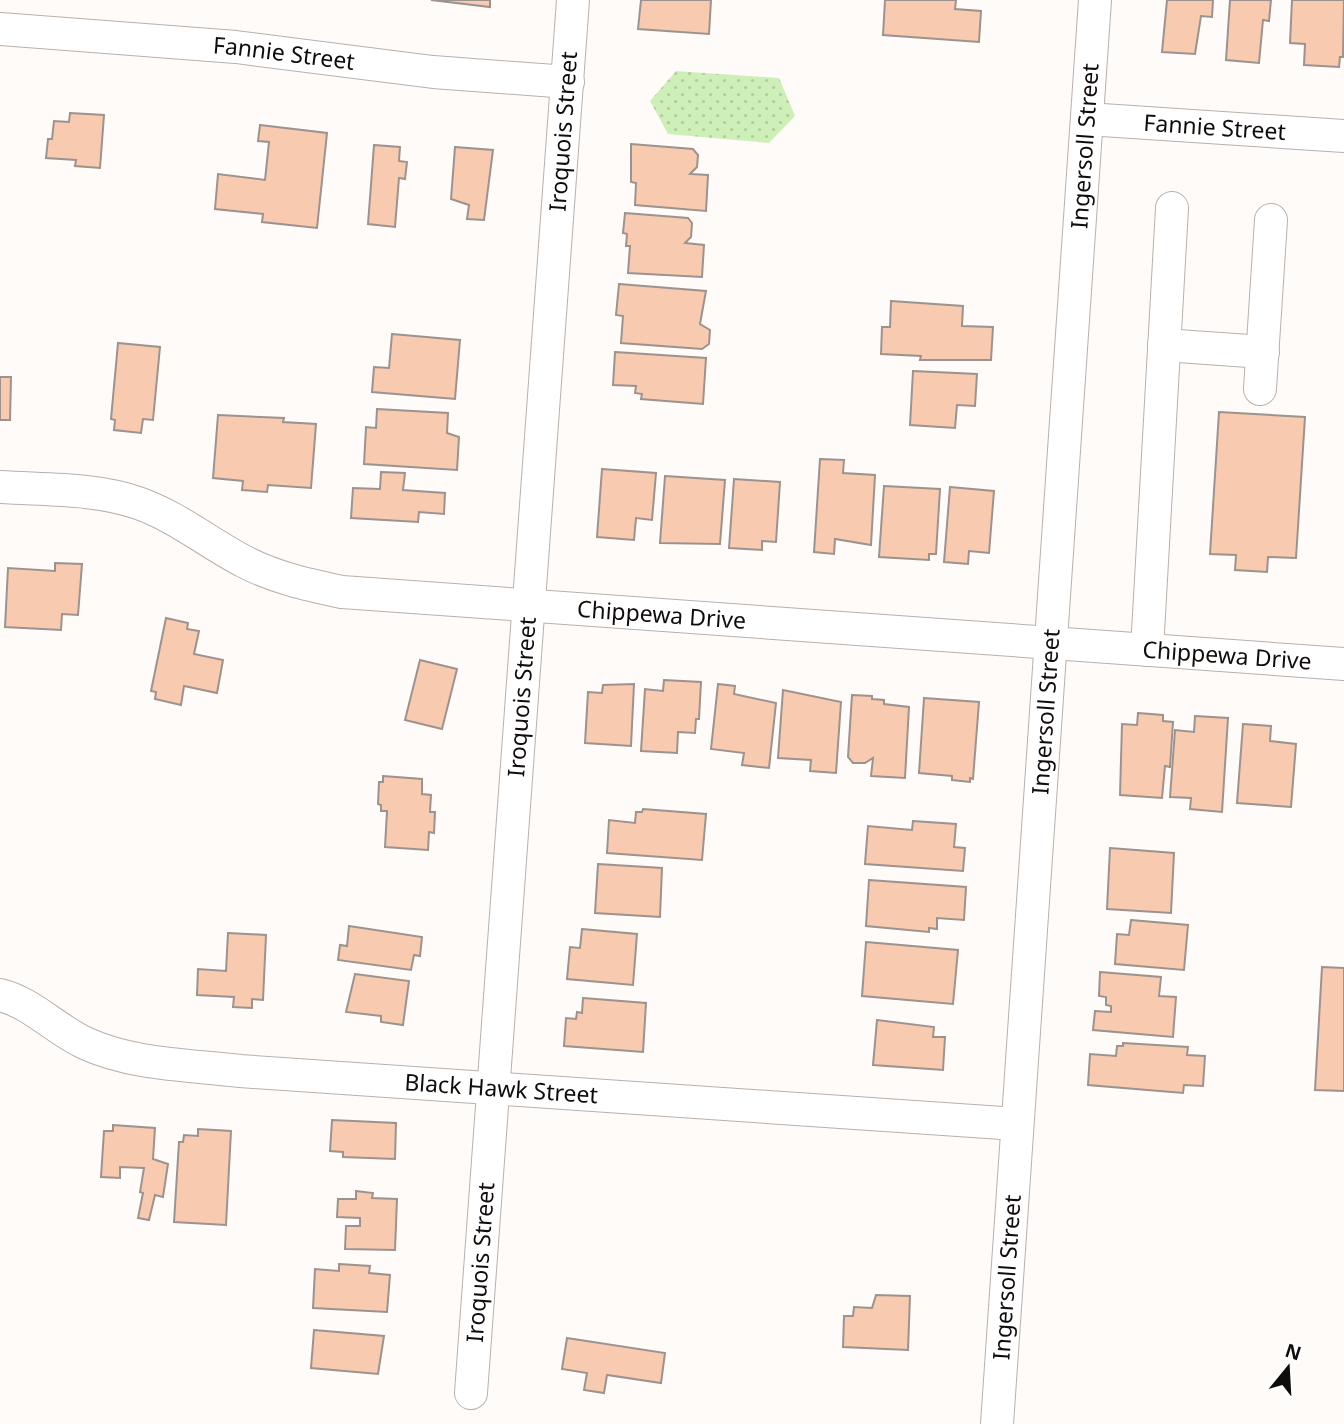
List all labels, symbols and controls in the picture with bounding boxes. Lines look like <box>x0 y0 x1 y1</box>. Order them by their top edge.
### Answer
street label: Fannie Street <box>212 28 357 77</box>
street label: Iroquois Street <box>541 50 584 212</box>
street label: Ingersoll Street <box>1062 62 1106 230</box>
street label: Fannie Street <box>1143 106 1287 147</box>
street label: Chippewa Drive <box>576 592 747 636</box>
street label: Iroquois Street <box>499 616 543 778</box>
street label: Ingersoll Street <box>1023 628 1067 795</box>
street label: Chippewa Drive <box>1142 633 1313 677</box>
street label: Black Hawk Street <box>403 1065 599 1110</box>
street label: Iroquois Street <box>458 1181 501 1343</box>
street label: Ingersoll Street <box>984 1193 1028 1361</box>
north arrow <box>1253 1333 1323 1403</box>
text: N <box>1282 1337 1305 1367</box>

